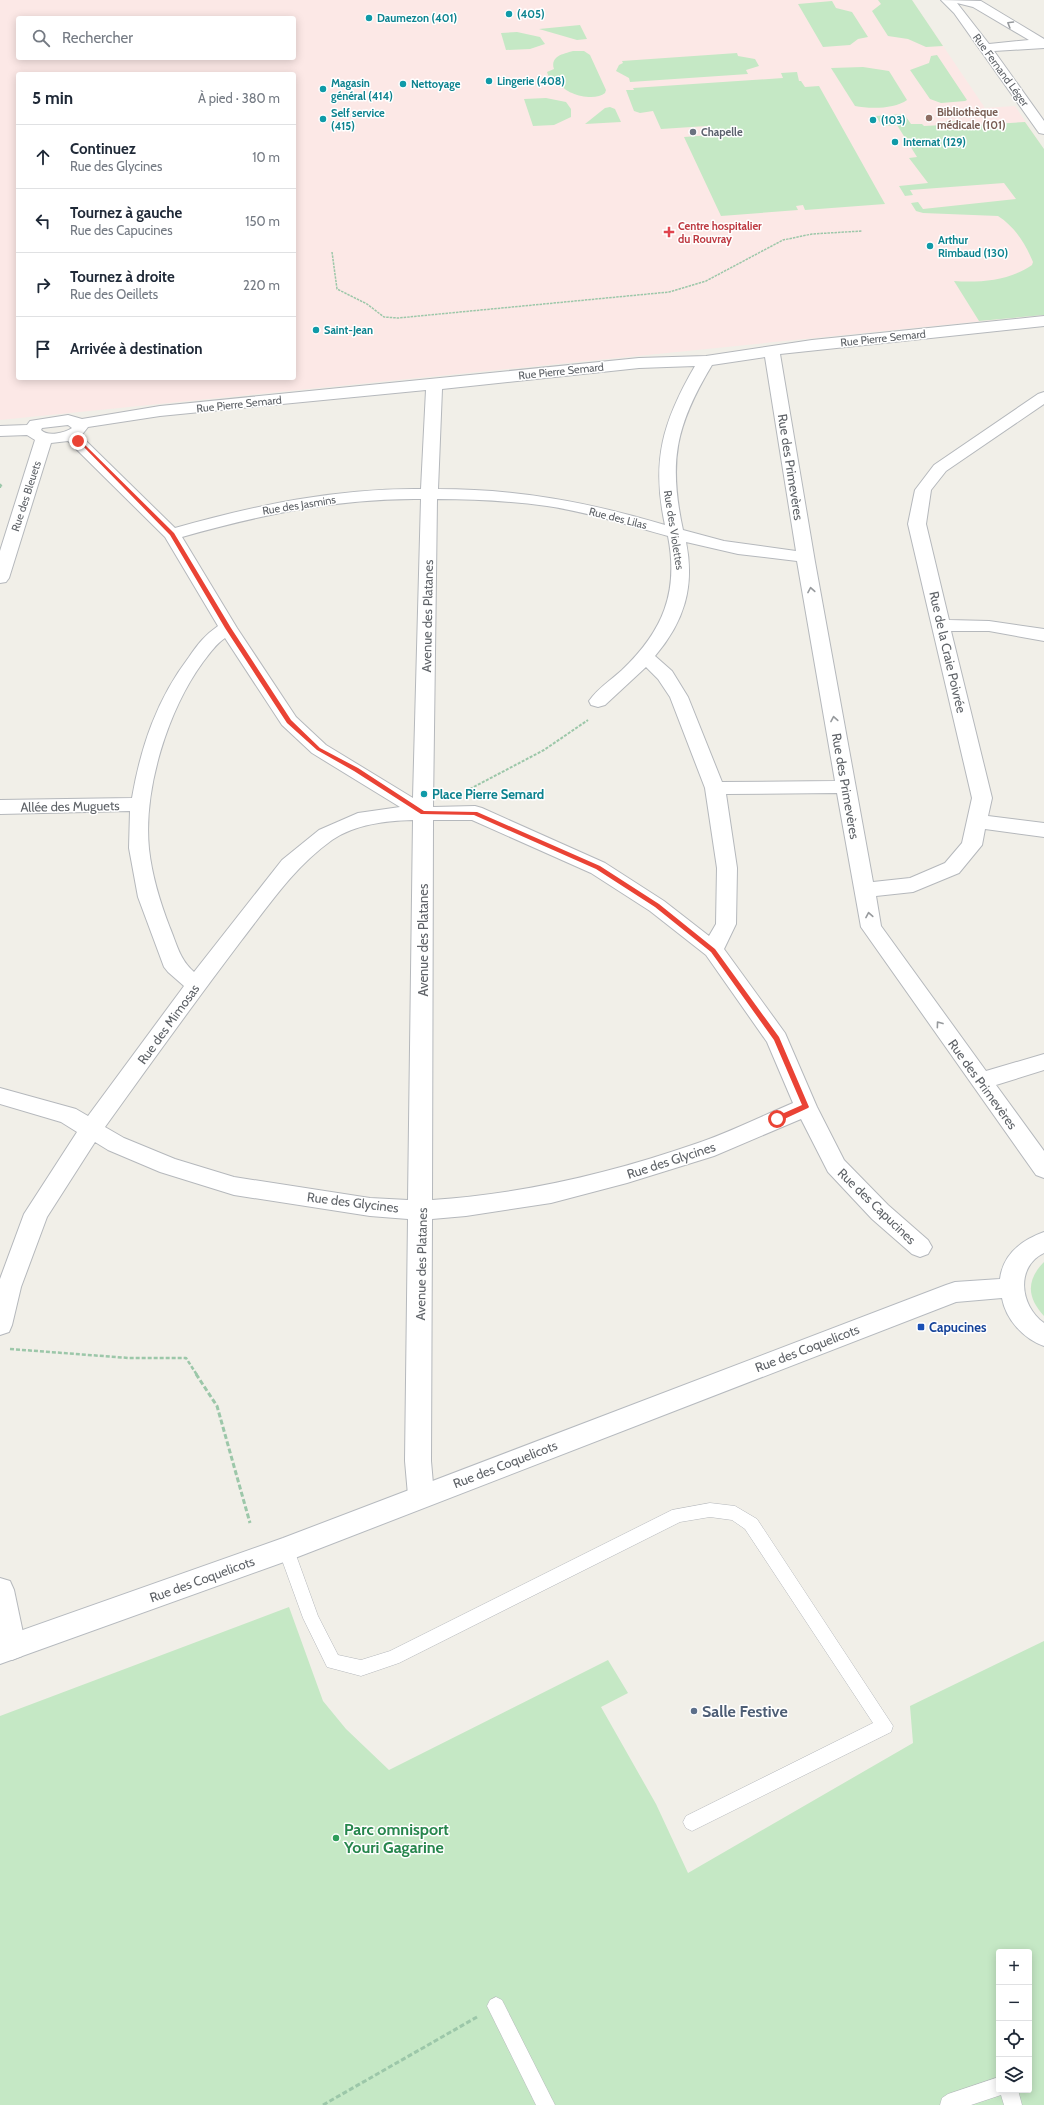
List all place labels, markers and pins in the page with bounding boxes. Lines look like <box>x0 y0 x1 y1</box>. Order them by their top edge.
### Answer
place label: (405) <box>517 7 545 21</box>
marker: (405) <box>504 9 514 19</box>
place label: Daumezon (401) <box>377 11 457 25</box>
marker: Daumezon (401) <box>364 13 374 23</box>
place label: Lingerie (408) <box>497 74 565 88</box>
place label: Magasin général (414) <box>331 76 393 103</box>
marker: Lingerie (408) <box>484 76 494 86</box>
place label: Nettoyage <box>411 77 461 91</box>
marker: Nettoyage <box>398 79 408 89</box>
marker: Magasin général (414) <box>318 84 328 94</box>
place label: Bibliothèque médicale (101) <box>937 105 1006 132</box>
place label: Self service (415) <box>331 106 385 133</box>
place label: (103) <box>881 113 906 127</box>
marker: Bibliothèque médicale (101) <box>924 113 934 123</box>
marker: Self service (415) <box>318 114 328 124</box>
marker: (103) <box>868 115 878 125</box>
place label: Chapelle <box>701 125 743 139</box>
marker: Chapelle <box>688 127 698 137</box>
place label: Internat (129) <box>903 135 966 149</box>
marker: Internat (129) <box>890 137 900 147</box>
place label: Centre hospitalier du Rouvray <box>678 219 762 246</box>
marker: Centre hospitalier du Rouvray <box>663 226 675 238</box>
place label: Arthur Rimbaud (130) <box>938 233 1008 260</box>
marker: Arthur Rimbaud (130) <box>925 241 935 251</box>
place label: Saint-Jean <box>324 323 373 337</box>
marker: Saint-Jean <box>311 325 321 335</box>
place label: Place Pierre Semard <box>432 786 544 802</box>
marker: Place Pierre Semard <box>419 789 429 799</box>
place label: Capucines <box>929 1319 987 1335</box>
marker: Capucines <box>916 1322 926 1332</box>
place label: Salle Festive <box>702 1702 788 1721</box>
marker: Salle Festive <box>689 1706 699 1716</box>
place label: Parc omnisport Youri Gagarine <box>343 1820 449 1857</box>
marker: Parc omnisport Youri Gagarine <box>331 1833 341 1843</box>

